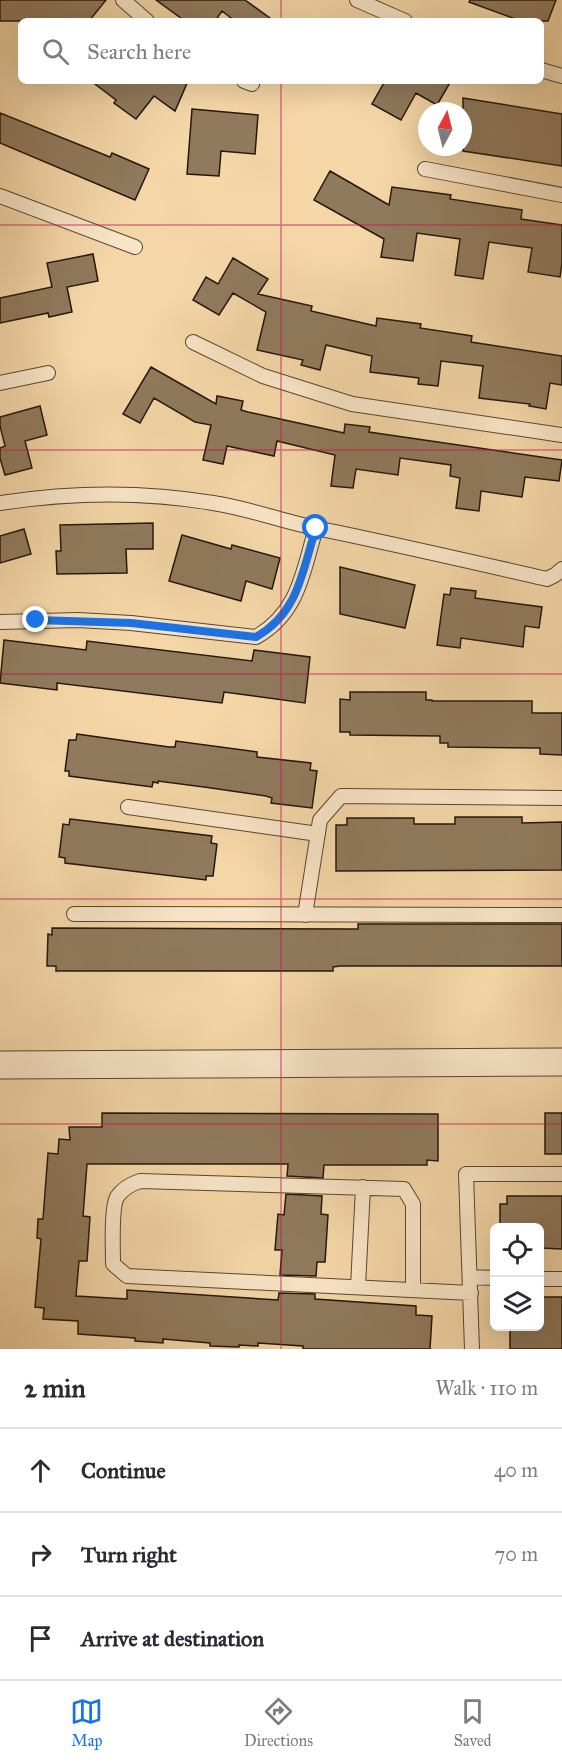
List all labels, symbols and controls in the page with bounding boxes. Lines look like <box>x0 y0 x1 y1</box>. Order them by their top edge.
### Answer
search box <box>18 18 544 84</box>
icon: search <box>39 35 72 68</box>
text: Search here <box>87 38 191 65</box>
north arrow <box>418 102 472 156</box>
route start <box>302 514 328 540</box>
route end <box>22 606 48 632</box>
map controls <box>490 1223 544 1331</box>
button: locate <box>490 1223 544 1277</box>
button: layers <box>490 1277 544 1331</box>
text: 2 min <box>24 1372 85 1404</box>
text: Walk · 110 m <box>435 1376 538 1400</box>
icon: ahead <box>24 1454 57 1487</box>
text: Continue <box>81 1457 166 1484</box>
text: 40 m <box>494 1458 538 1482</box>
icon: right <box>24 1538 57 1571</box>
text: Turn right <box>81 1541 177 1568</box>
text: 70 m <box>495 1542 538 1566</box>
icon: arrive <box>24 1622 57 1655</box>
text: Arrive at destination <box>81 1625 264 1652</box>
tab: Map <box>70 1695 103 1750</box>
tab: Directions <box>244 1695 313 1750</box>
tab: Saved <box>454 1695 492 1750</box>

